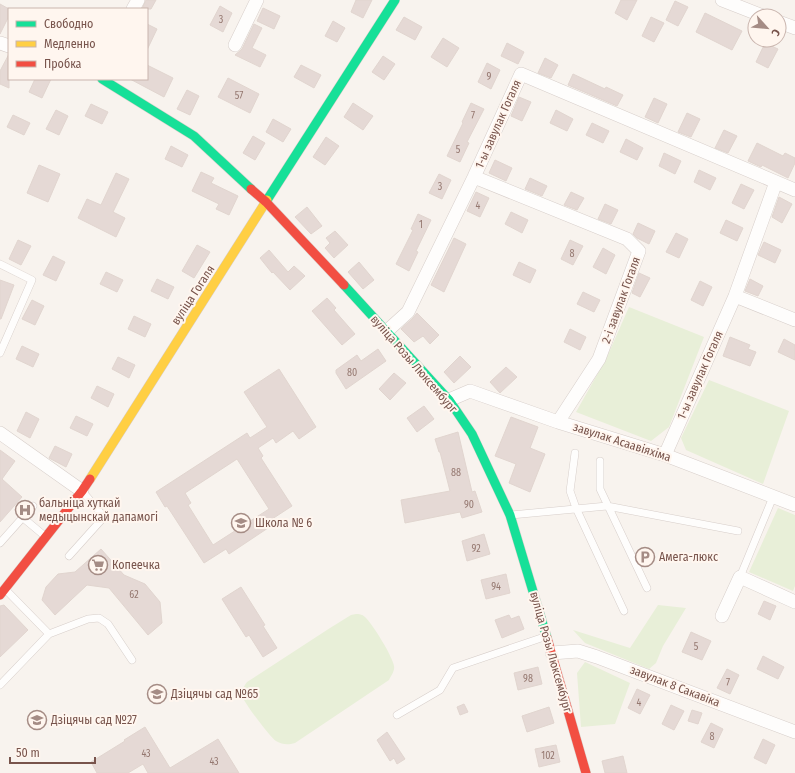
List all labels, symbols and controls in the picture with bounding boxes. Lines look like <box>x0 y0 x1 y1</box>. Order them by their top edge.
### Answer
legend <box>8 8 148 80</box>
north arrow <box>747 8 787 48</box>
house number: 3 <box>219 14 224 26</box>
text: Свободно <box>44 17 93 31</box>
text: С <box>768 27 783 38</box>
text: Медленно <box>44 37 96 51</box>
text: Пробка <box>44 57 82 71</box>
house number: 9 <box>487 71 492 83</box>
street label: 1-ы завулак Гогаля <box>472 78 524 170</box>
house number: 57 <box>235 90 243 102</box>
house number: 7 <box>471 110 475 122</box>
house number: 5 <box>456 144 461 156</box>
house number: 3 <box>438 181 443 193</box>
house number: 4 <box>476 200 481 212</box>
house number: 1 <box>419 219 423 231</box>
house number: 8 <box>570 248 575 260</box>
street label: 2-і завулак Гогаля <box>599 255 643 345</box>
street label: вуліца Гогаля <box>169 263 217 327</box>
street label: вуліца Розы Люксембург <box>368 312 461 416</box>
street label: 1-ы завулак Гогаля <box>674 329 726 421</box>
house number: 80 <box>347 367 357 379</box>
street label: завулак Асаавіяхіма <box>571 420 673 464</box>
house number: 88 <box>451 467 461 479</box>
place label: бальніца хуткай медыцынскай дапамогі <box>39 496 158 524</box>
hospital icon: бальніца хуткай медыцынскай дапамогі <box>14 499 36 521</box>
house number: 90 <box>464 499 474 511</box>
school or university icon: Школа № 6 <box>230 512 252 534</box>
place label: Школа № 6 <box>255 516 312 530</box>
house number: 92 <box>471 543 481 555</box>
parking icon: Амега-люкс <box>634 546 656 568</box>
place label: Амега-люкс <box>659 550 718 564</box>
supermarket icon: Копеечка <box>87 554 109 576</box>
place label: Копеечка <box>112 558 160 572</box>
house number: 94 <box>491 581 501 593</box>
house number: 62 <box>129 589 139 601</box>
street label: вуліца Розы Люксембург <box>527 590 575 714</box>
house number: 5 <box>694 641 699 653</box>
street label: завулак 8 Сакавіка <box>628 662 722 710</box>
house number: 98 <box>523 673 533 685</box>
house number: 7 <box>726 677 730 689</box>
school or university icon: Дзіцячы сад №65 <box>146 683 168 705</box>
place label: Дзіцячы сад №65 <box>170 687 259 701</box>
house number: 4 <box>637 697 642 709</box>
school or university icon: Дзіцячы сад №27 <box>26 709 48 731</box>
place label: Дзіцячы сад №27 <box>50 713 137 727</box>
house number: 8 <box>710 731 715 743</box>
scale bar <box>10 739 95 765</box>
text: 50 m <box>16 746 40 760</box>
house number: 43 <box>141 748 151 760</box>
house number: 102 <box>541 750 555 762</box>
house number: 43 <box>209 756 219 768</box>

